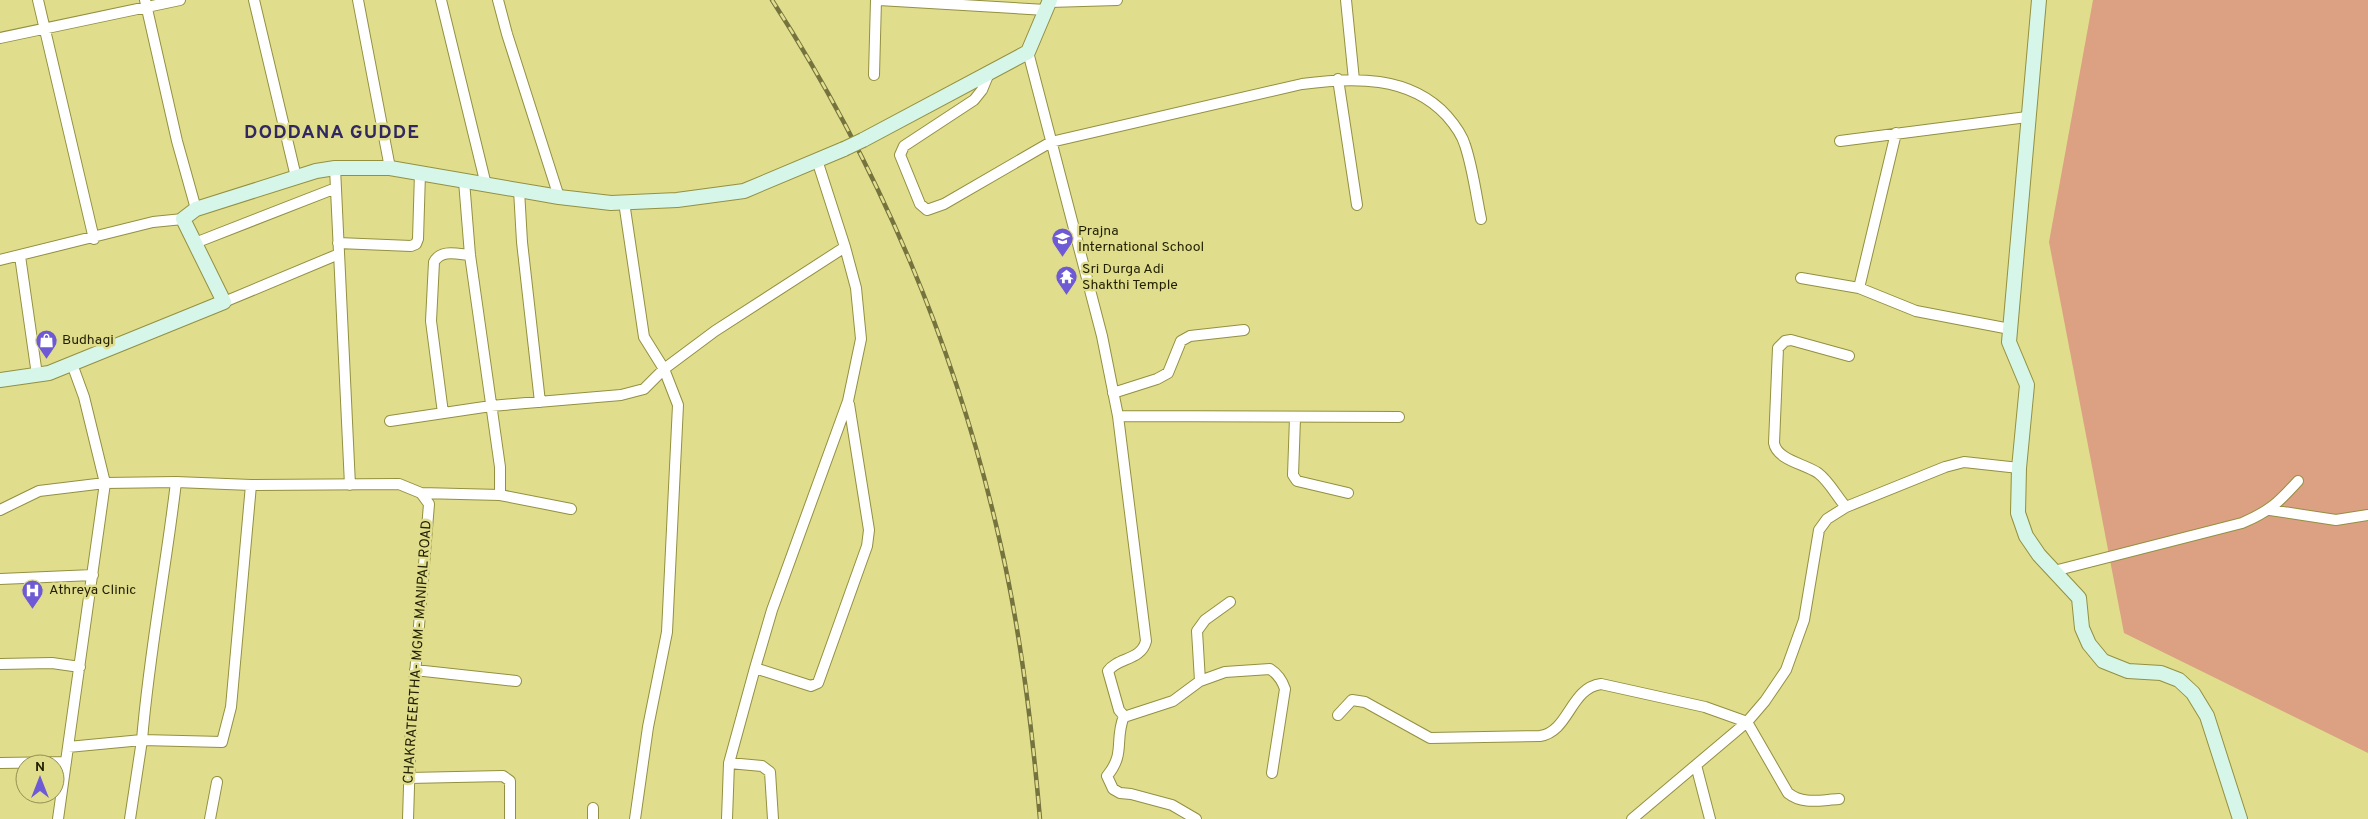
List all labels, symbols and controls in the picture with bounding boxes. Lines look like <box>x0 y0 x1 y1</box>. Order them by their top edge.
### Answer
district label: DODDANA GUDDE <box>244 121 420 145</box>
place label: Prajna International School <box>1078 223 1204 256</box>
school or university icon: Prajna International School <box>1050 227 1074 258</box>
place label: Sri Durga Adi Shakthi Temple <box>1082 261 1178 294</box>
temple icon: Sri Durga Adi Shakthi Temple <box>1054 265 1078 296</box>
shop icon: Budhagi <box>34 328 58 359</box>
place label: Budhagi <box>62 332 114 349</box>
street label: CHAKRATEERTHA- MGM- MANIPAL ROAD <box>400 520 436 784</box>
hospital icon: Athreya Clinic <box>21 578 45 609</box>
place label: Athreya Clinic <box>49 582 136 599</box>
north arrow <box>15 754 65 804</box>
text: N <box>35 759 45 776</box>

